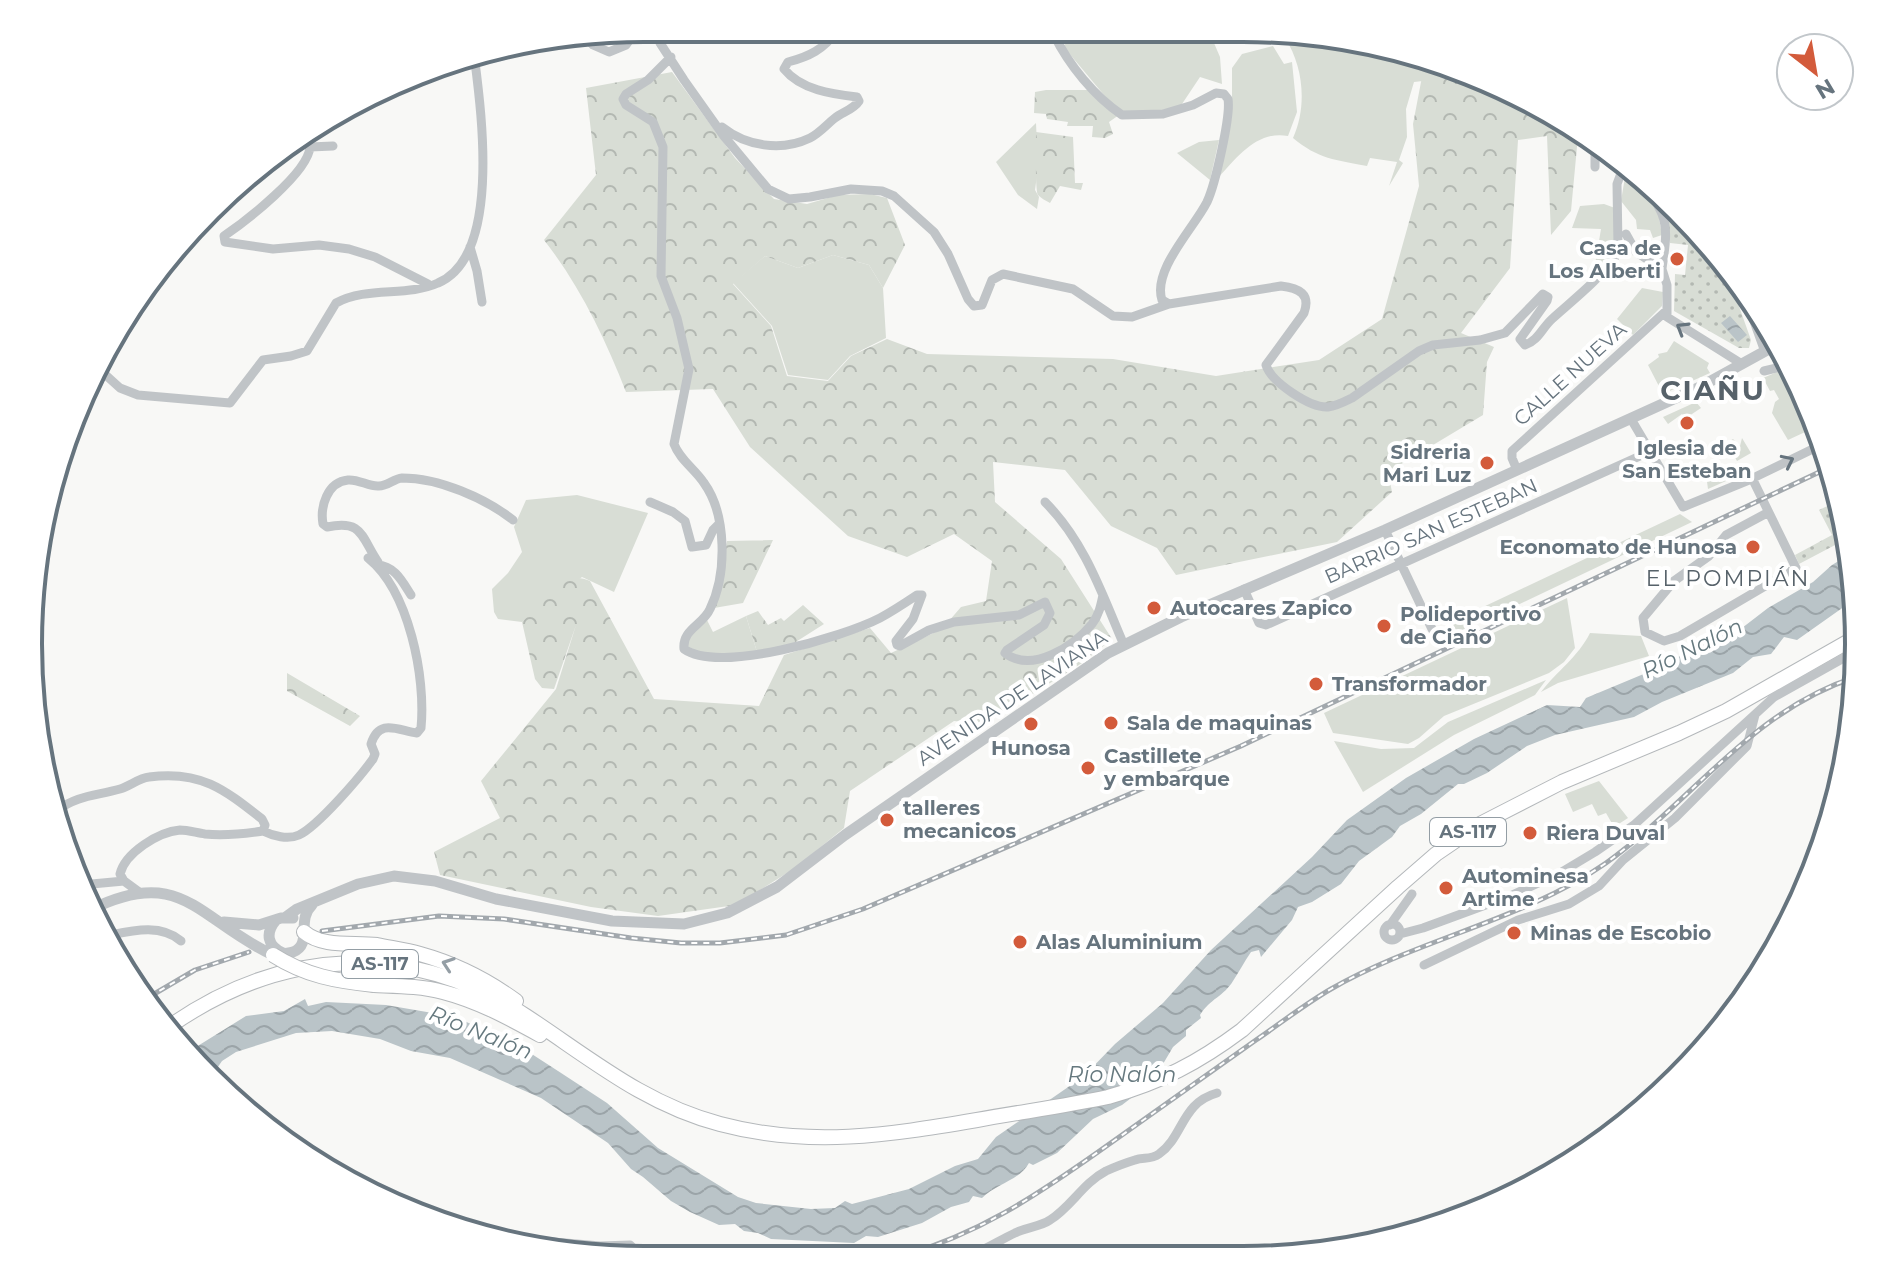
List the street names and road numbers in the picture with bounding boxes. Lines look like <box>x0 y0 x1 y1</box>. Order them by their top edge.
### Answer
street label: CALLE NUEVA <box>1509 317 1632 431</box>
street label: BARRIO SAN ESTEBAN <box>1321 473 1541 589</box>
street label: AVENIDA DE LAVIANA <box>912 625 1112 771</box>
road number: AS-117 <box>1430 818 1506 846</box>
road number: AS-117 <box>342 950 418 978</box>

